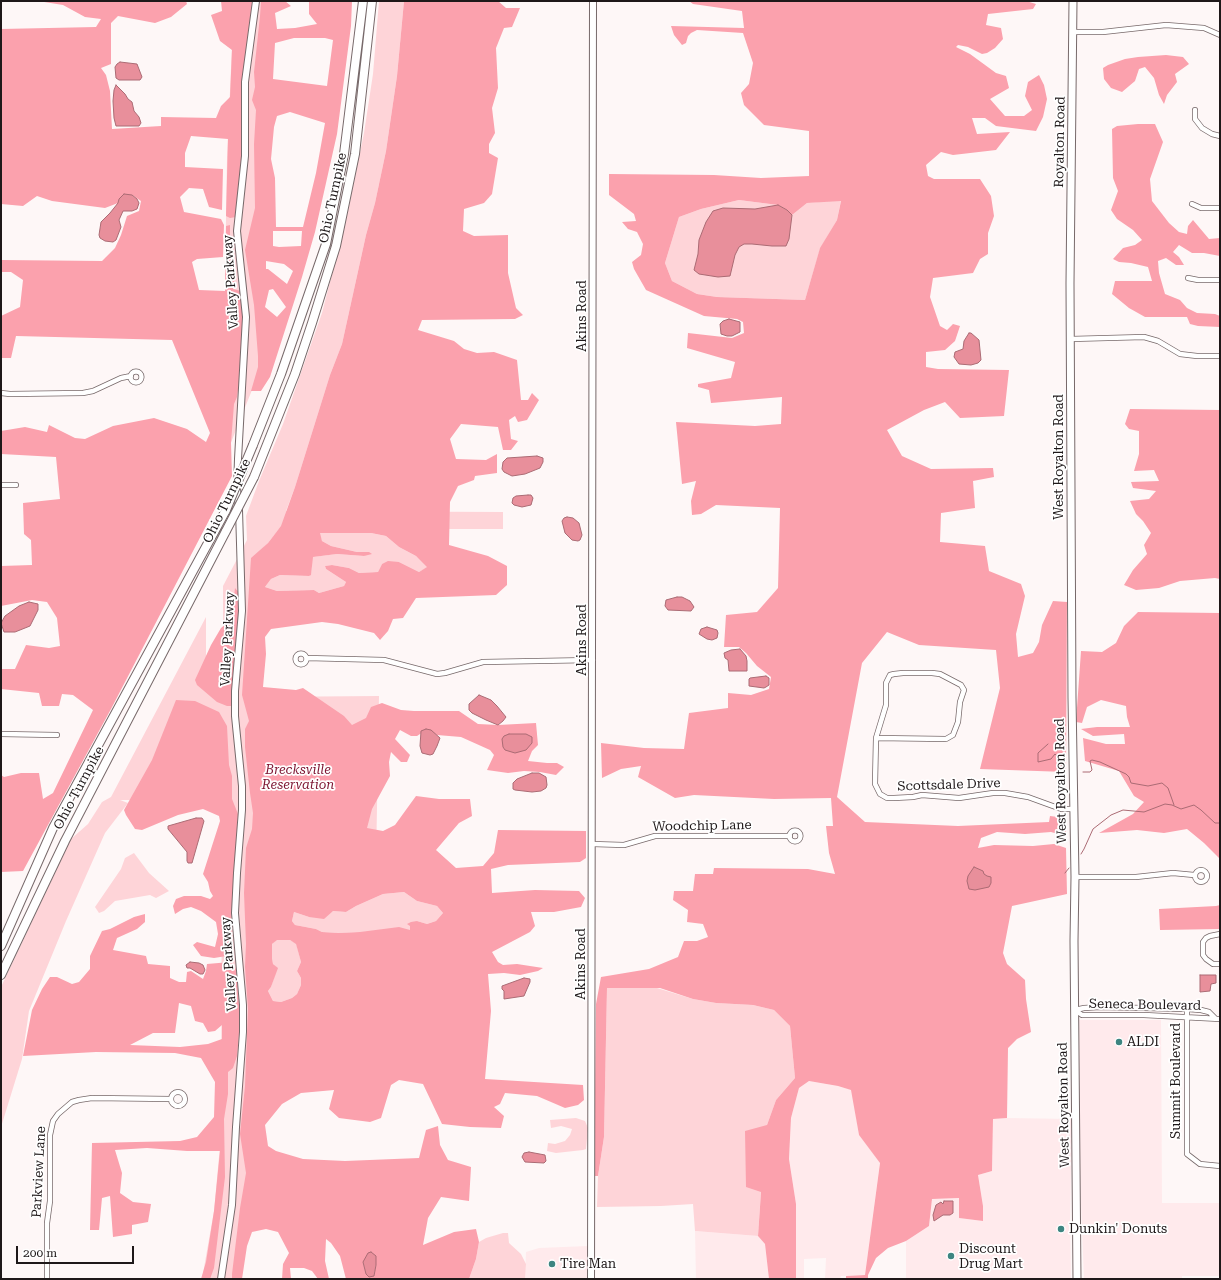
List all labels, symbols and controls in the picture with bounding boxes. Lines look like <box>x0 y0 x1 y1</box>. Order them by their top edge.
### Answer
street label: Royalton Road <box>1051 96 1069 188</box>
street label: Ohio Turnpike <box>316 151 350 245</box>
street label: Valley Parkway <box>220 234 242 330</box>
street label: Akins Road <box>574 280 590 352</box>
street label: West Royalton Road <box>1051 394 1067 520</box>
street label: Ohio Turnpike <box>200 456 254 546</box>
street label: Valley Parkway <box>218 591 238 687</box>
street label: Akins Road <box>574 604 590 676</box>
street label: West Royalton Road <box>1052 718 1070 844</box>
street label: Ohio Turnpike <box>50 744 108 832</box>
park label: Brecksville Reservation <box>262 762 334 793</box>
street label: Scottsdale Drive <box>897 775 1001 795</box>
street label: Woodchip Lane <box>652 817 752 835</box>
street label: Valley Parkway <box>218 916 240 1012</box>
street label: Akins Road <box>573 928 589 1000</box>
street label: Seneca Boulevard <box>1089 996 1201 1014</box>
street label: Summit Boulevard <box>1168 1023 1184 1139</box>
place label: ALDI <box>1127 1034 1159 1050</box>
marker: ALDI <box>1114 1037 1124 1047</box>
street label: West Royalton Road <box>1055 1042 1073 1168</box>
street label: Parkview Lane <box>29 1126 49 1218</box>
place label: Dunkin' Donuts <box>1069 1221 1167 1237</box>
marker: Dunkin' Donuts <box>1056 1224 1066 1234</box>
scale bar <box>18 1238 136 1264</box>
place label: Discount Drug Mart <box>959 1241 1023 1272</box>
text: 200 m <box>23 1246 57 1260</box>
marker: Discount Drug Mart <box>946 1251 956 1261</box>
place label: Tire Man <box>560 1256 616 1272</box>
marker: Tire Man <box>547 1259 557 1269</box>

